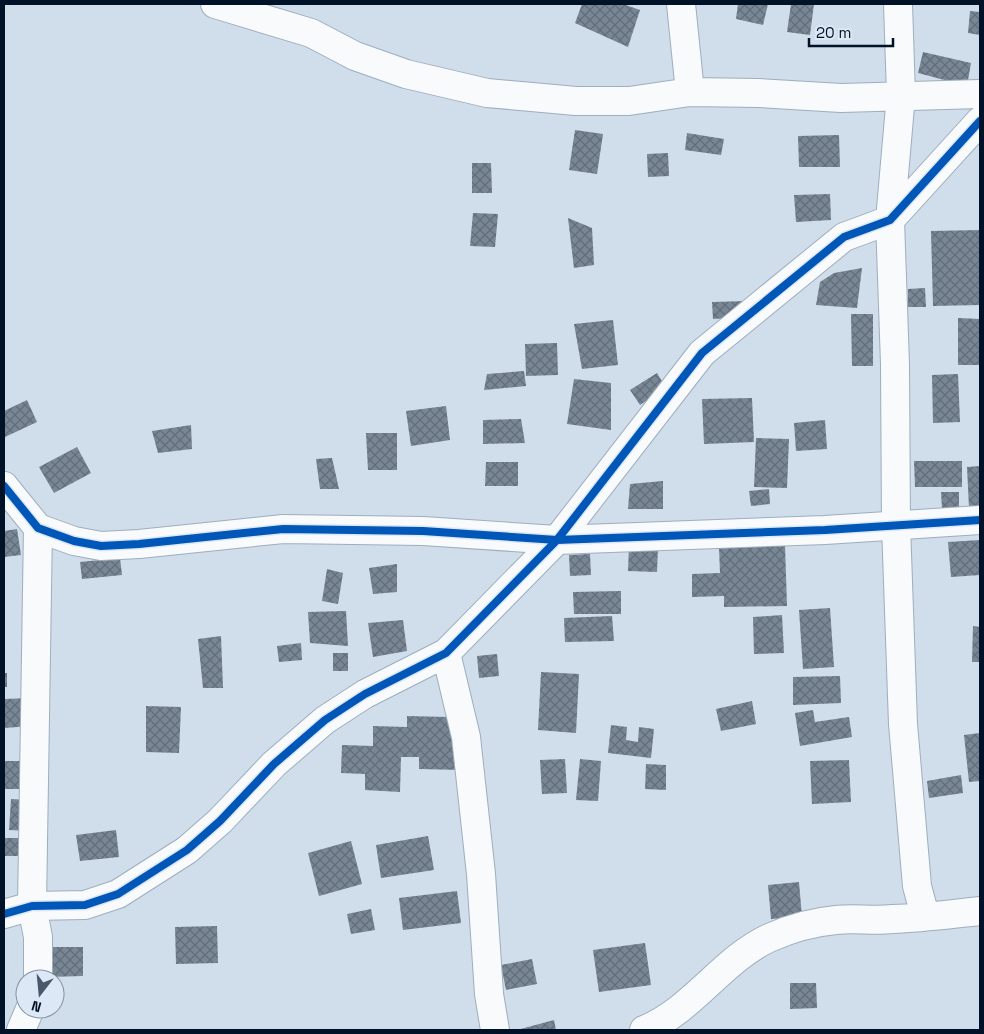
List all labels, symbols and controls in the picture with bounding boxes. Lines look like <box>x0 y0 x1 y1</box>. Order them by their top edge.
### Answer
scale bar <box>809 15 893 47</box>
text: 20 m <box>816 23 851 42</box>
north arrow <box>15 969 65 1019</box>
text: N <box>29 997 43 1016</box>

